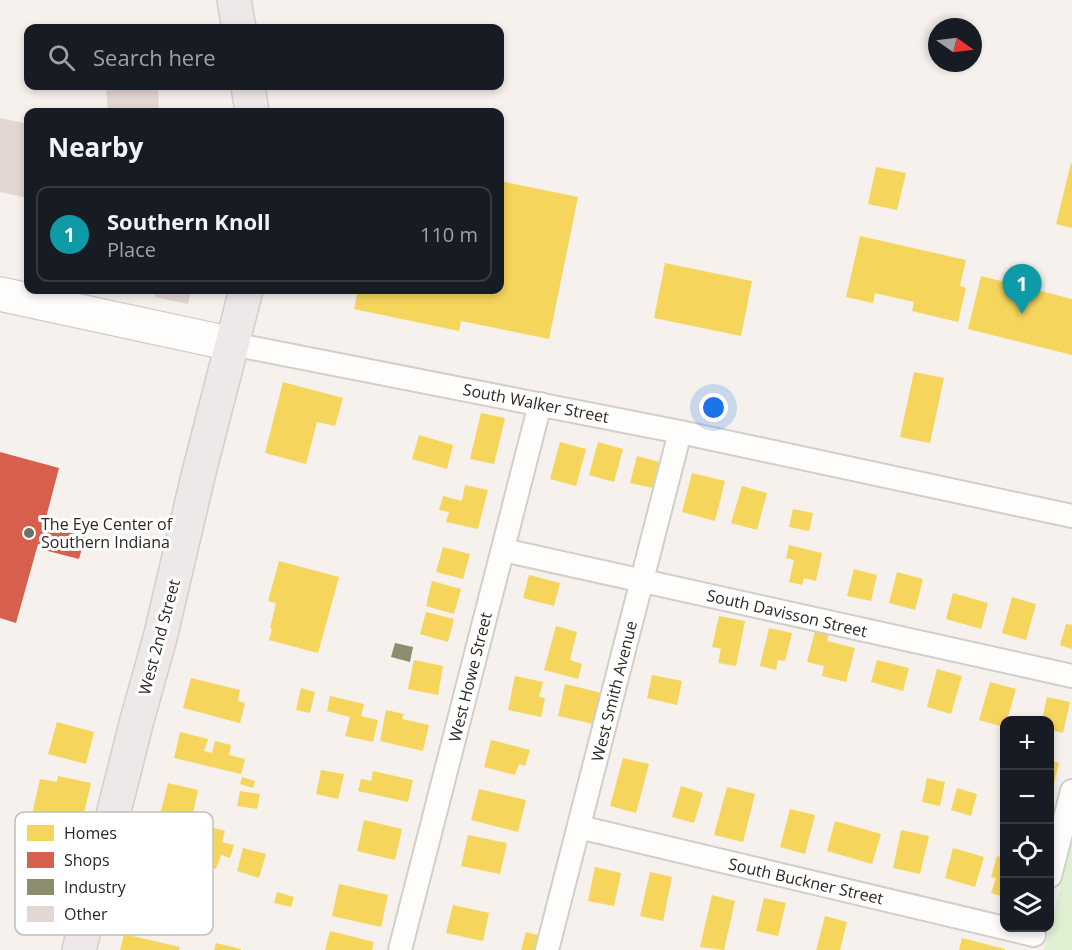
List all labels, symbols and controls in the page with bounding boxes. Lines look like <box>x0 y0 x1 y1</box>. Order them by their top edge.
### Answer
north arrow <box>928 18 982 72</box>
search box <box>24 24 504 90</box>
icon: search <box>45 41 78 74</box>
text: Search here <box>93 42 216 72</box>
text: Nearby <box>48 129 143 165</box>
text: Southern Knoll <box>107 206 271 236</box>
text: 1 <box>64 221 75 248</box>
text: 110 m <box>420 221 478 248</box>
text: Place <box>107 236 156 263</box>
pin: 1 <box>1002 264 1042 314</box>
street label: South Walker Street <box>461 378 611 428</box>
your location <box>699 393 728 422</box>
place label: The Eye Center of Southern Indiana <box>41 513 174 553</box>
marker: The Eye Center of Southern Indiana <box>22 526 36 540</box>
street label: West 2nd Street <box>133 576 185 697</box>
street label: South Davisson Street <box>705 584 870 642</box>
street label: West Howe Street <box>443 610 497 744</box>
street label: West Smith Avenue <box>586 618 642 764</box>
map controls <box>1000 716 1054 932</box>
button: + <box>1000 716 1054 770</box>
button: − <box>1000 770 1054 824</box>
legend <box>15 812 213 935</box>
text: Homes <box>64 822 117 844</box>
button: locate <box>1000 824 1054 878</box>
text: Shops <box>64 849 110 871</box>
street label: South Buckner Street <box>726 852 886 910</box>
text: Industry <box>64 876 127 898</box>
button: layers <box>1000 878 1054 932</box>
text: Other <box>64 903 108 925</box>

